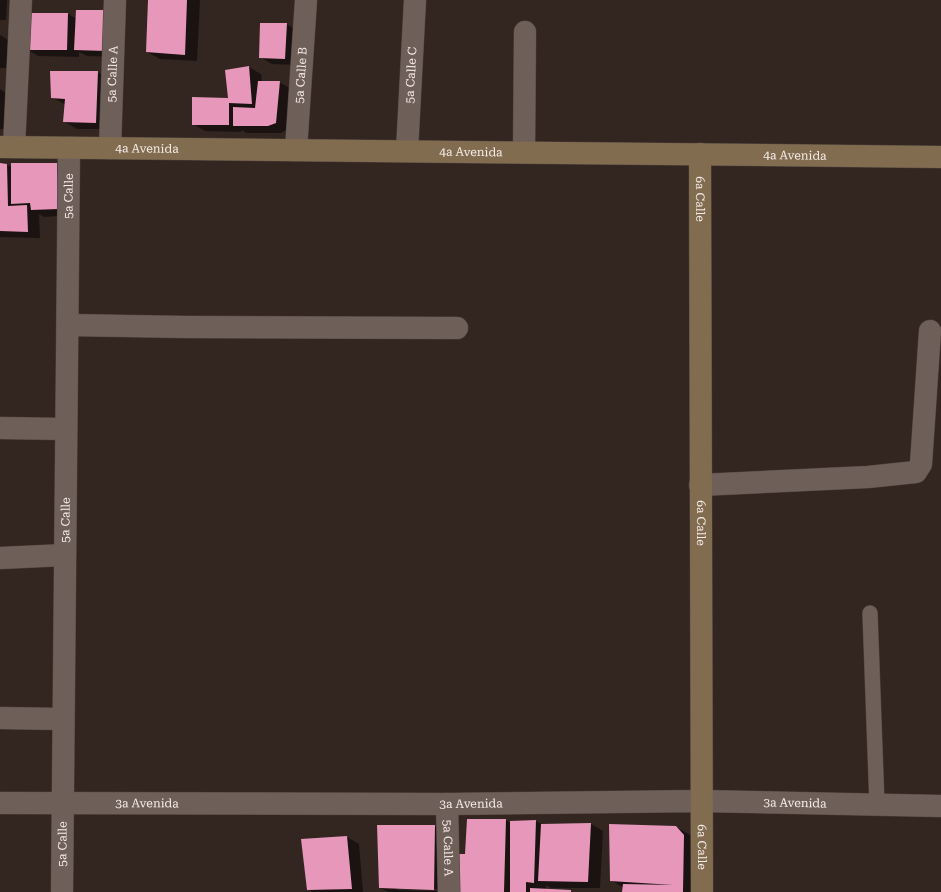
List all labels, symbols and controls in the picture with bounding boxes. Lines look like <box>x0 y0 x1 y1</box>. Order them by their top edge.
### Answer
street label: 5a Calle A <box>105 45 120 103</box>
street label: 5a Calle B <box>292 46 310 104</box>
street label: 5a Calle C <box>403 46 420 104</box>
street label: 4a Avenida <box>115 141 179 156</box>
street label: 4a Avenida <box>439 145 503 159</box>
street label: 4a Avenida <box>763 148 827 163</box>
street label: 5a Calle <box>61 173 76 219</box>
street label: 6a Calle <box>693 176 707 222</box>
street label: 5a Calle <box>58 497 73 543</box>
street label: 6a Calle <box>694 500 708 546</box>
street label: 3a Avenida <box>763 795 827 811</box>
street label: 3a Avenida <box>115 796 179 810</box>
street label: 3a Avenida <box>439 796 503 811</box>
street label: 5a Calle A <box>440 819 456 877</box>
street label: 5a Calle <box>55 821 70 867</box>
street label: 6a Calle <box>695 824 709 870</box>

